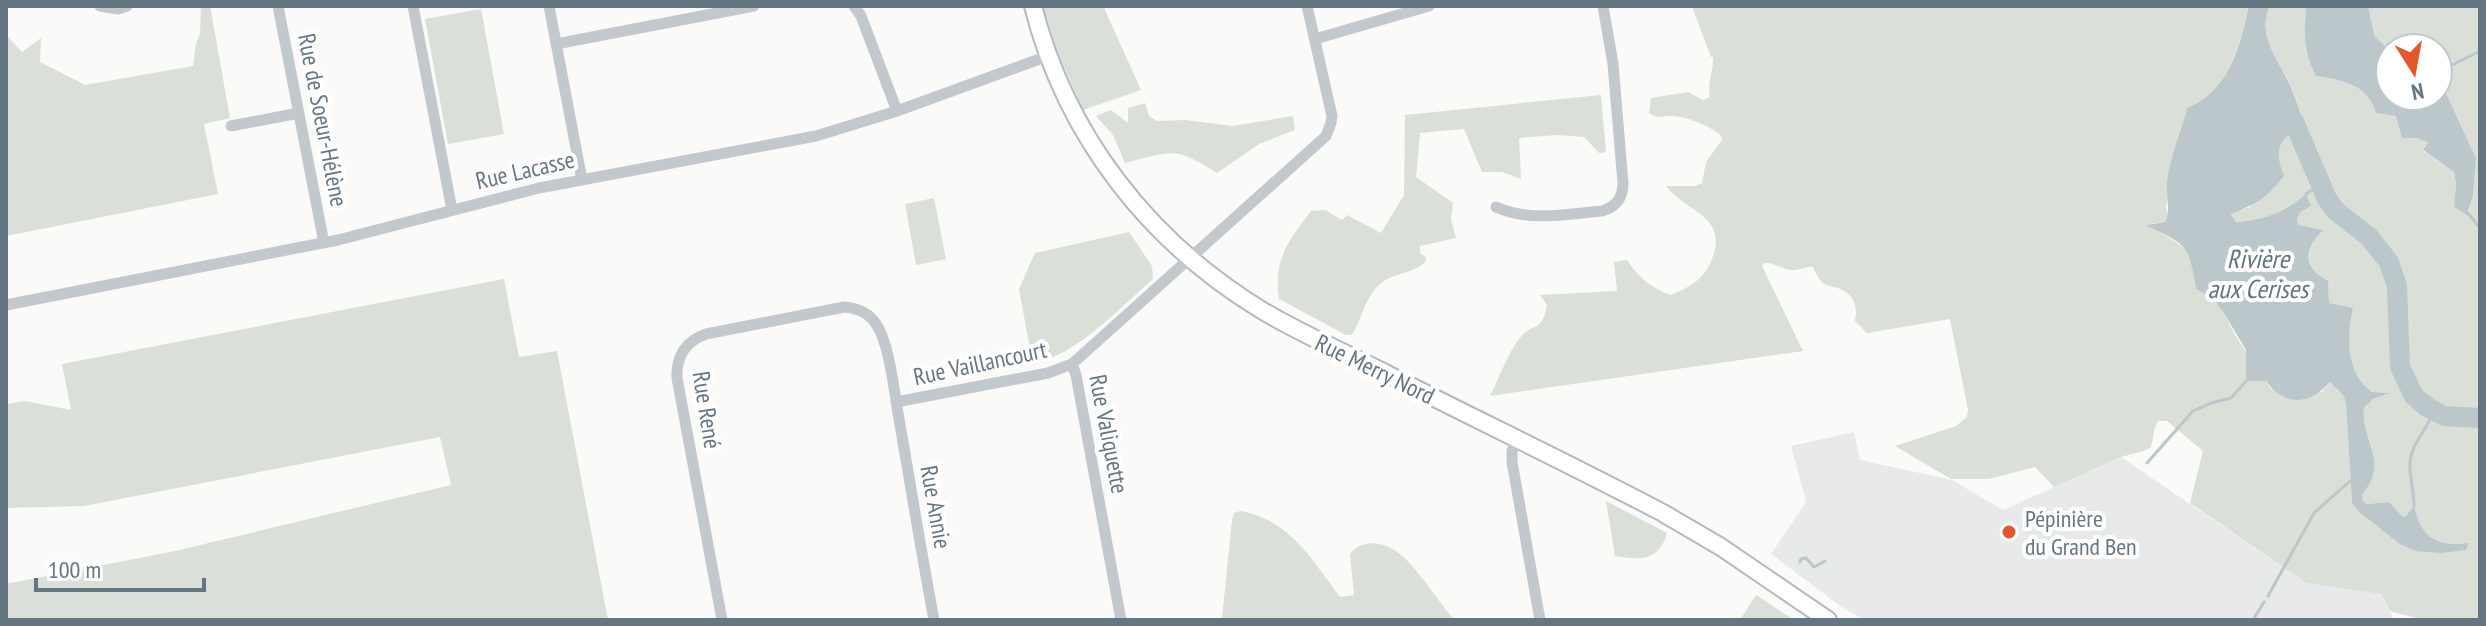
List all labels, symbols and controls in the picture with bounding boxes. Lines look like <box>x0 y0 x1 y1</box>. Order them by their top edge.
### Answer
street label: Rue de Soeur-Hélène <box>291 31 355 209</box>
north arrow <box>2374 32 2454 112</box>
text: N <box>2409 77 2426 107</box>
street label: Rue Lacasse <box>473 144 577 196</box>
water label: Rivière aux Cerises <box>2208 242 2310 305</box>
street label: Rue Merry Nord <box>1310 327 1440 411</box>
street label: Rue Vaillancourt <box>911 334 1050 392</box>
street label: Rue René <box>686 369 728 451</box>
street label: Rue Valiquette <box>1082 372 1136 496</box>
street label: Rue Annie <box>913 463 959 551</box>
place label: Pépinière du Grand Ben <box>2025 503 2137 562</box>
marker: Pépinière du Grand Ben <box>2000 523 2018 541</box>
scale bar <box>36 542 204 592</box>
text: 100 m <box>48 554 101 585</box>

